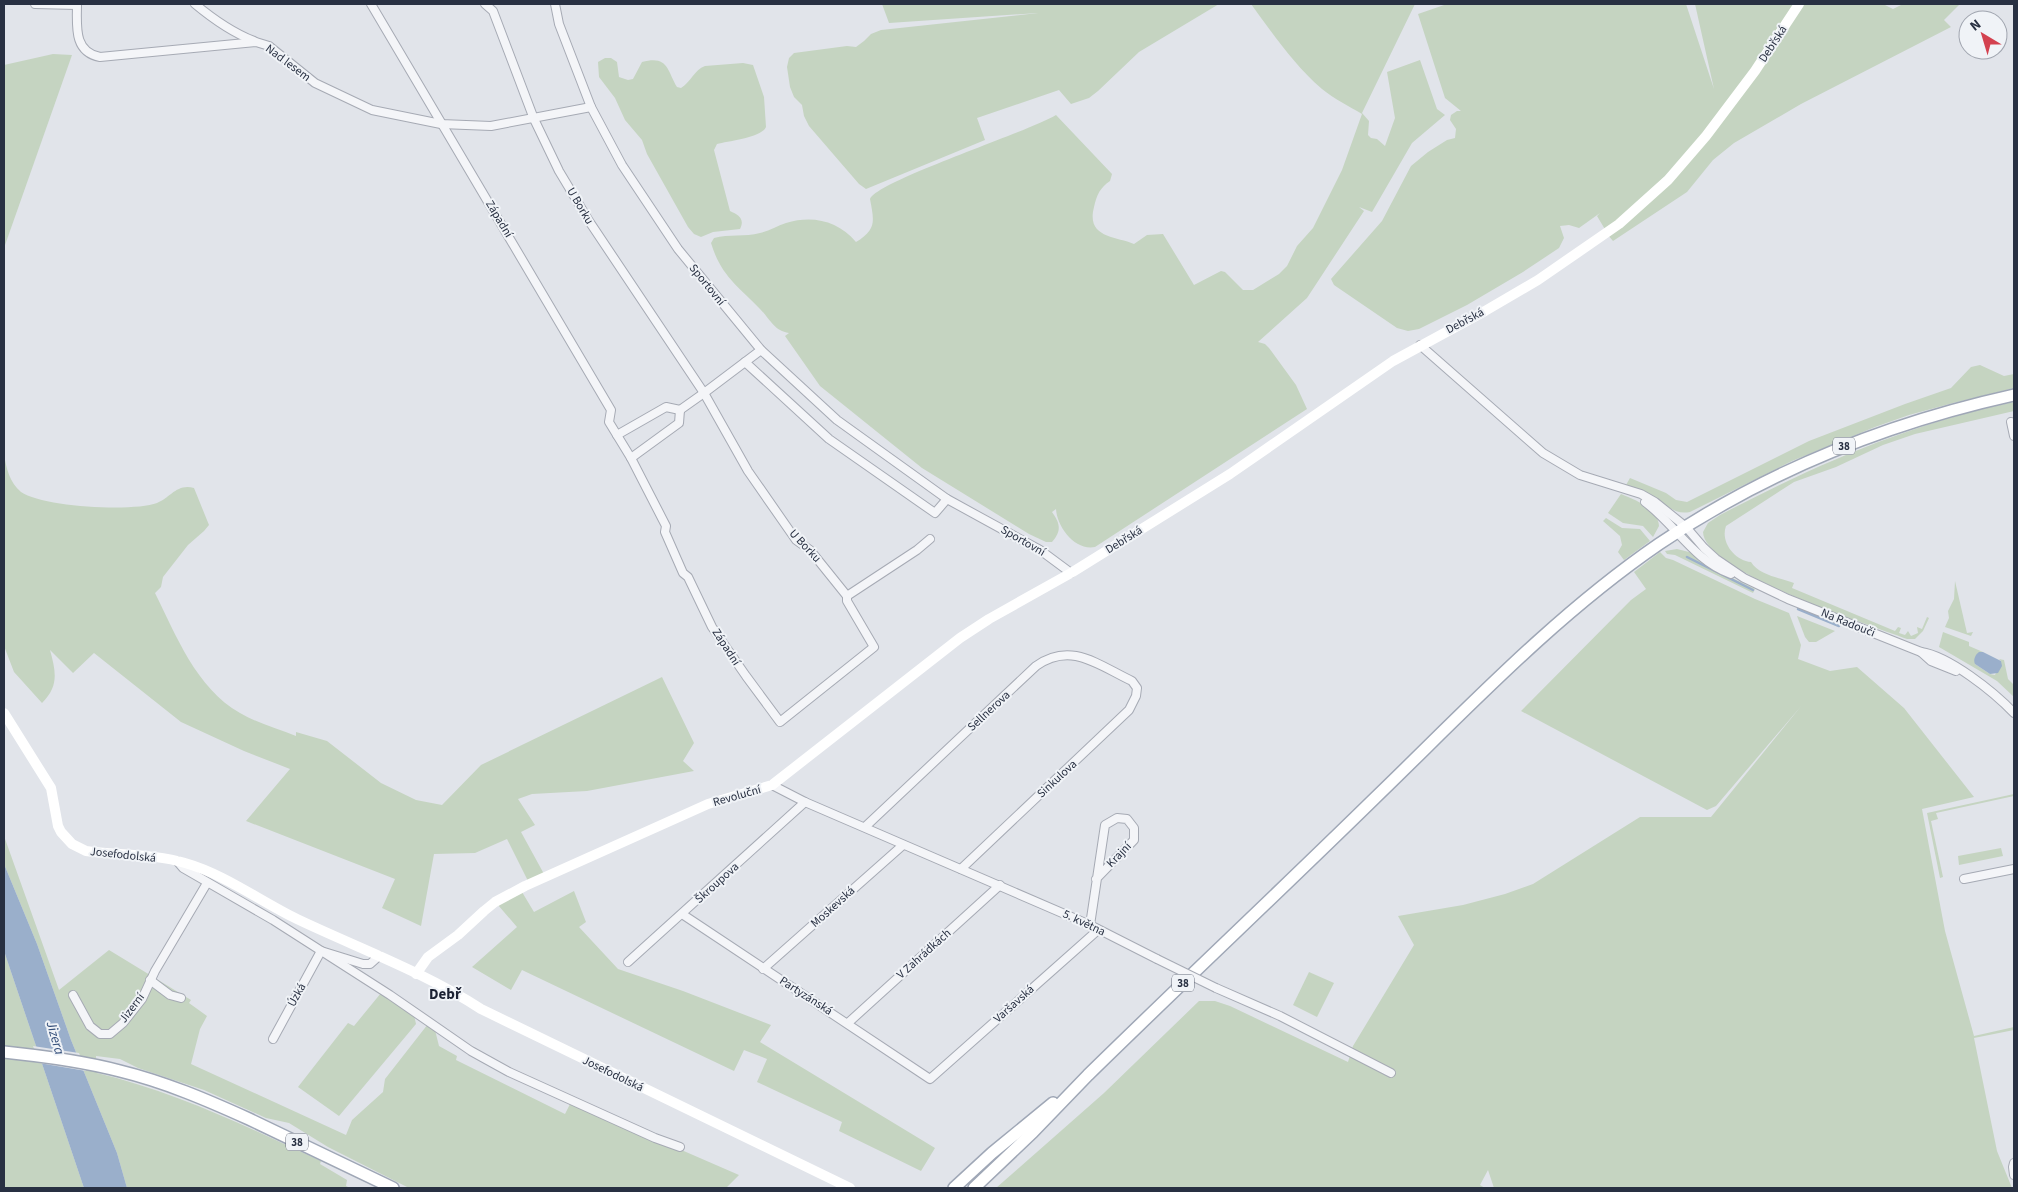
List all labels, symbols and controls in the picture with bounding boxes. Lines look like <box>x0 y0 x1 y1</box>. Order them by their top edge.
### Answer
north arrow <box>1958 10 2008 60</box>
text: N <box>1966 15 1985 36</box>
street label: Debřská <box>1755 22 1791 66</box>
street label: Nad lesem <box>262 40 314 86</box>
street label: U Borku <box>562 184 598 228</box>
street label: Západní <box>481 197 517 242</box>
street label: Sportovní <box>685 261 730 310</box>
street label: Debřská <box>1443 304 1487 338</box>
road number: 38 <box>1833 438 1855 454</box>
street label: Sportovní <box>997 521 1049 561</box>
street label: Debřská <box>1102 522 1146 558</box>
street label: U Borku <box>785 526 825 566</box>
street label: Na Radouči <box>1818 604 1878 642</box>
street label: Západní <box>708 625 745 670</box>
street label: Sellnerova <box>964 687 1014 735</box>
street label: Sinkulova <box>1033 756 1081 802</box>
street label: Revoluční <box>711 781 764 811</box>
street label: Krajní <box>1103 838 1136 871</box>
street label: Josefodolská <box>89 843 157 867</box>
street label: Škroupova <box>691 859 743 907</box>
street label: Moskevská <box>807 882 859 932</box>
street label: 5. května <box>1060 906 1108 940</box>
street label: V Zahrádkách <box>893 925 955 983</box>
street label: Partyzánská <box>776 972 836 1020</box>
road number: 38 <box>1172 974 1194 991</box>
street label: Úzká <box>284 980 310 1010</box>
street label: Varšavská <box>990 981 1038 1027</box>
district label: Debř <box>429 984 462 1005</box>
street label: Jizerní <box>115 989 149 1026</box>
water label: Jizera <box>40 1018 69 1058</box>
street label: Josefodolská <box>580 1052 646 1096</box>
road number: 38 <box>286 1134 308 1150</box>

